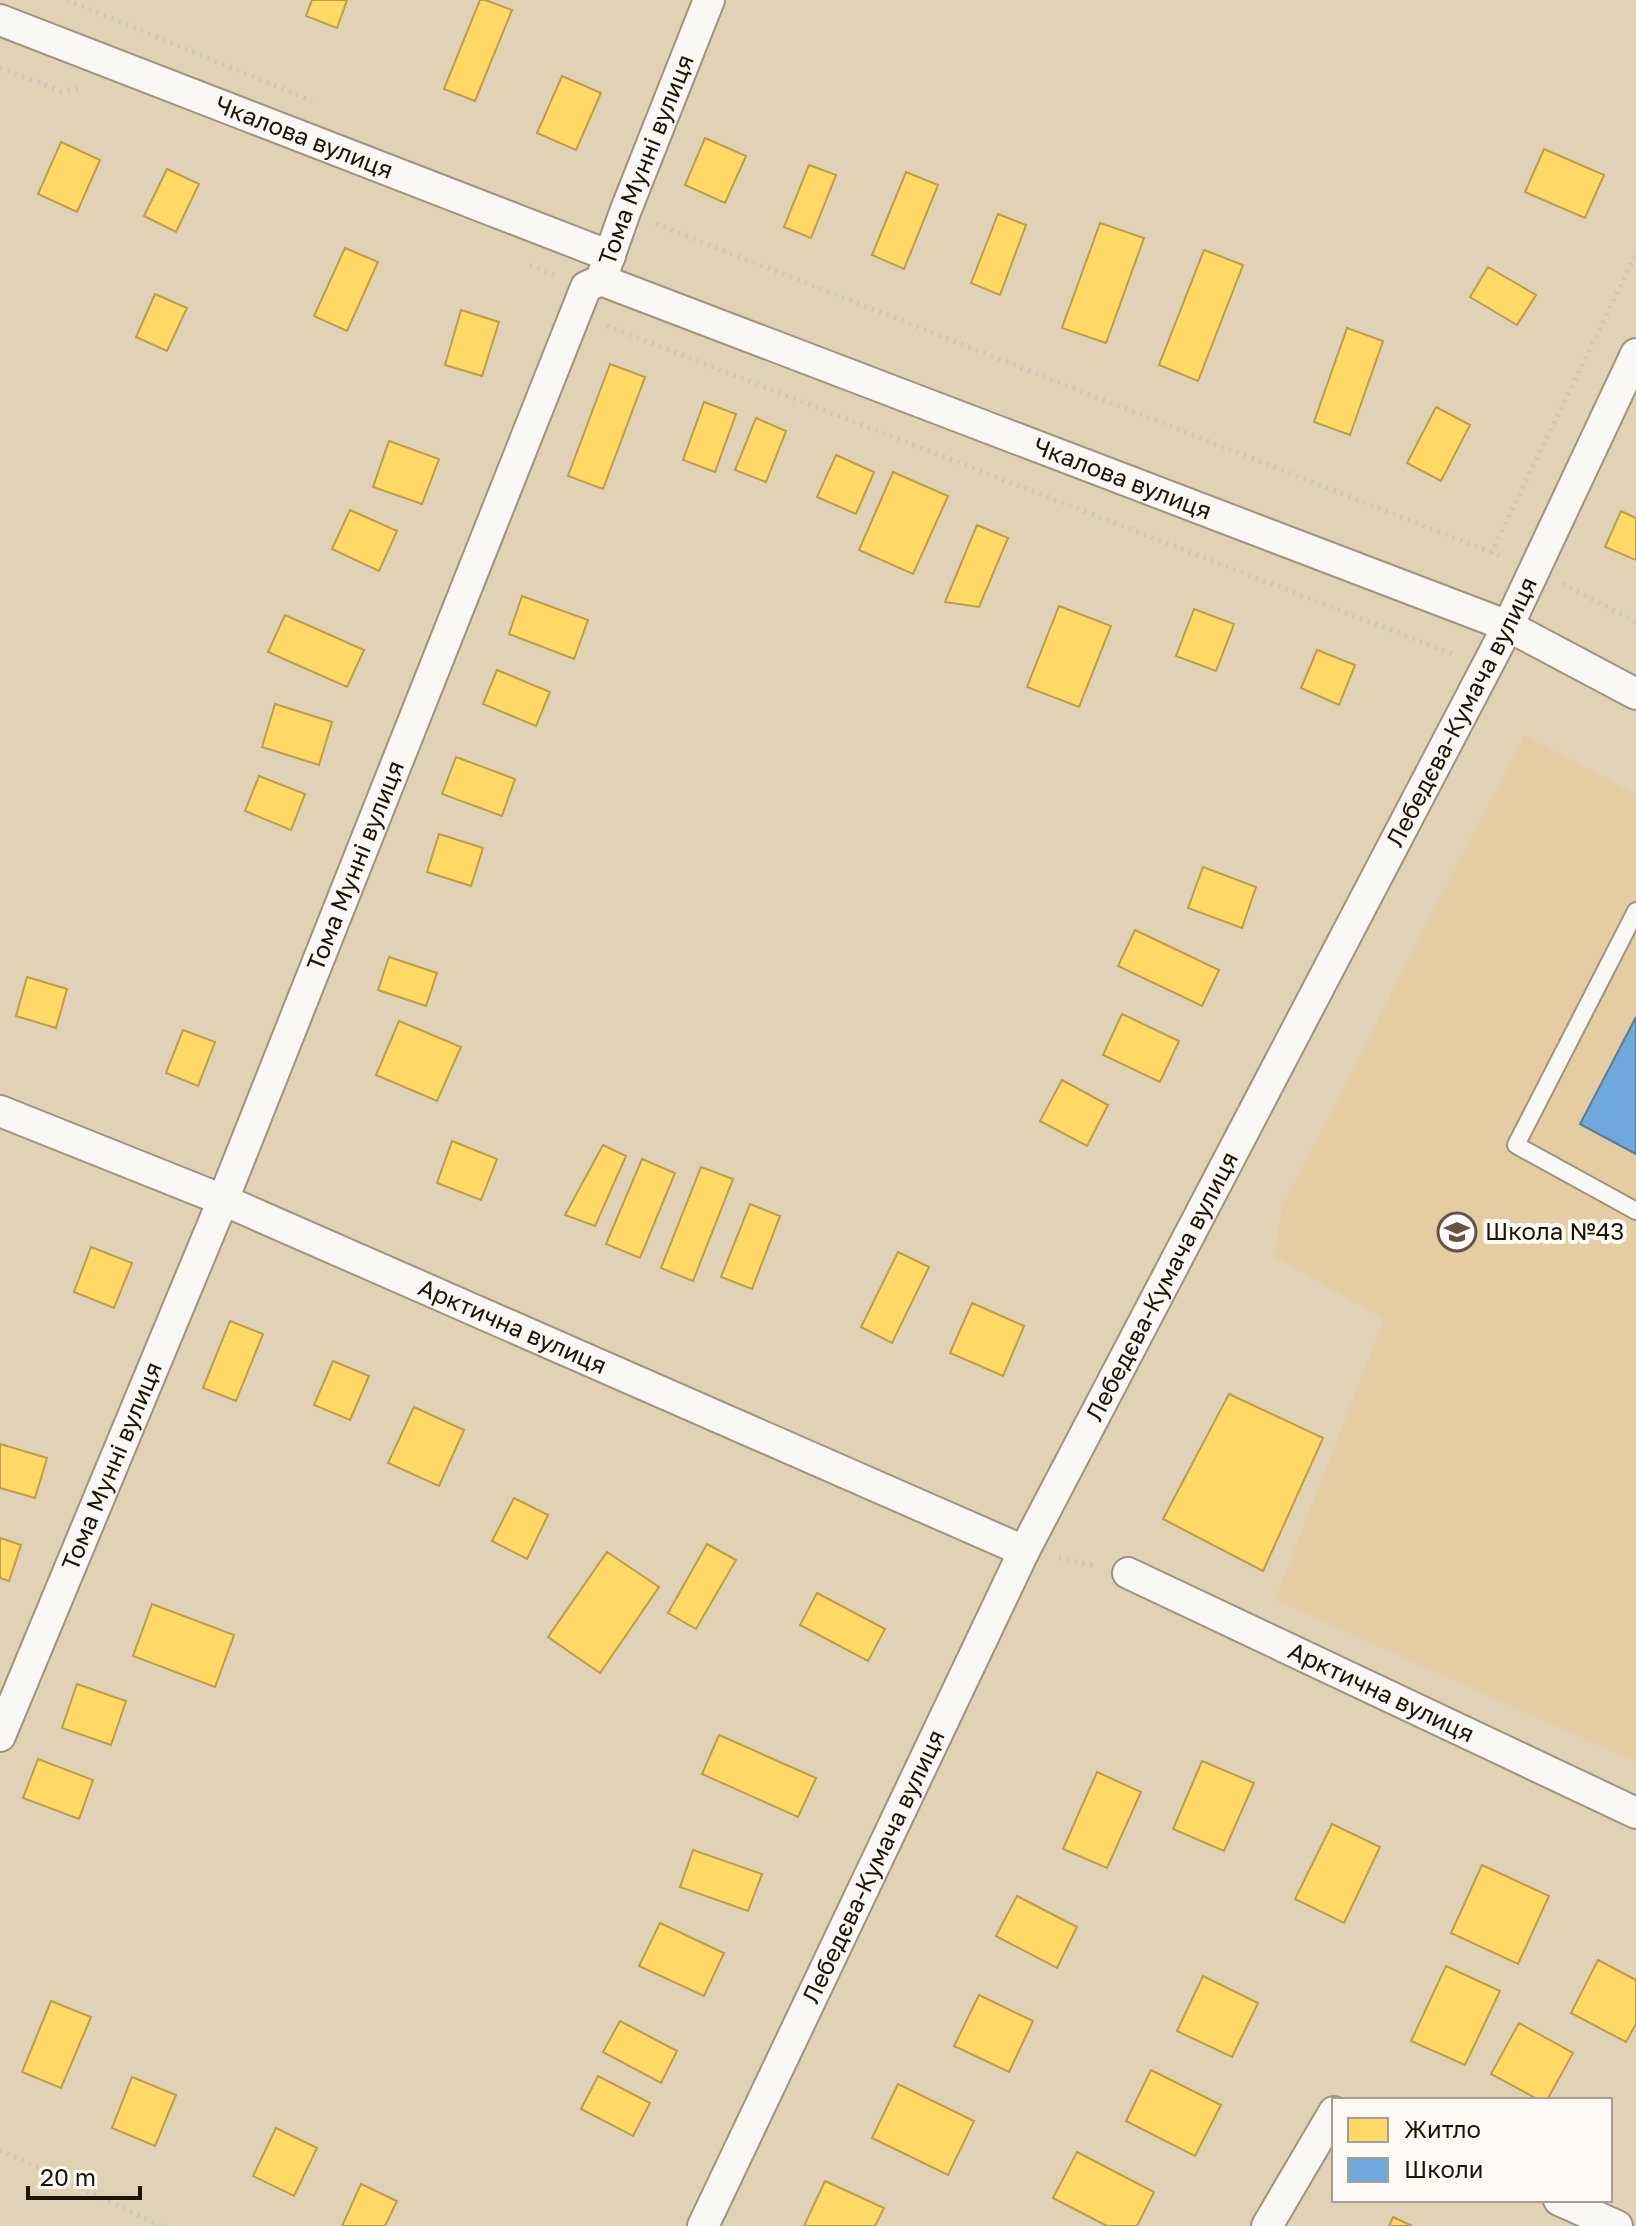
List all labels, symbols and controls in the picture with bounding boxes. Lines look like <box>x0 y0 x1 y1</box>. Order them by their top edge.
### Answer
street label: Тома Мунні вулиця <box>591 50 699 269</box>
street label: Чкалова вулиця <box>212 89 398 184</box>
street label: Чкалова вулиця <box>1030 430 1216 525</box>
street label: Лебедєва-Кумача вулиця <box>1379 572 1542 851</box>
street label: Тома Мунні вулиця <box>300 756 409 975</box>
street label: Лебедєва-Кумача вулиця <box>1079 1146 1243 1425</box>
school or university icon: Школа №43 <box>1436 1211 1478 1253</box>
place label: Школа №43 <box>1485 1216 1624 1245</box>
street label: Арктична вулиця <box>415 1272 611 1379</box>
street label: Тома Мунні вулиця <box>54 1357 167 1575</box>
street label: Арктична вулиця <box>1284 1635 1479 1748</box>
street label: Лебедєва-Кумача вулиця <box>795 1724 950 2007</box>
legend <box>1332 2098 1612 2202</box>
text: Житло <box>1404 2114 1481 2143</box>
scale bar <box>28 2150 140 2200</box>
text: Школи <box>1404 2154 1483 2183</box>
text: 20 m <box>40 2162 96 2191</box>

